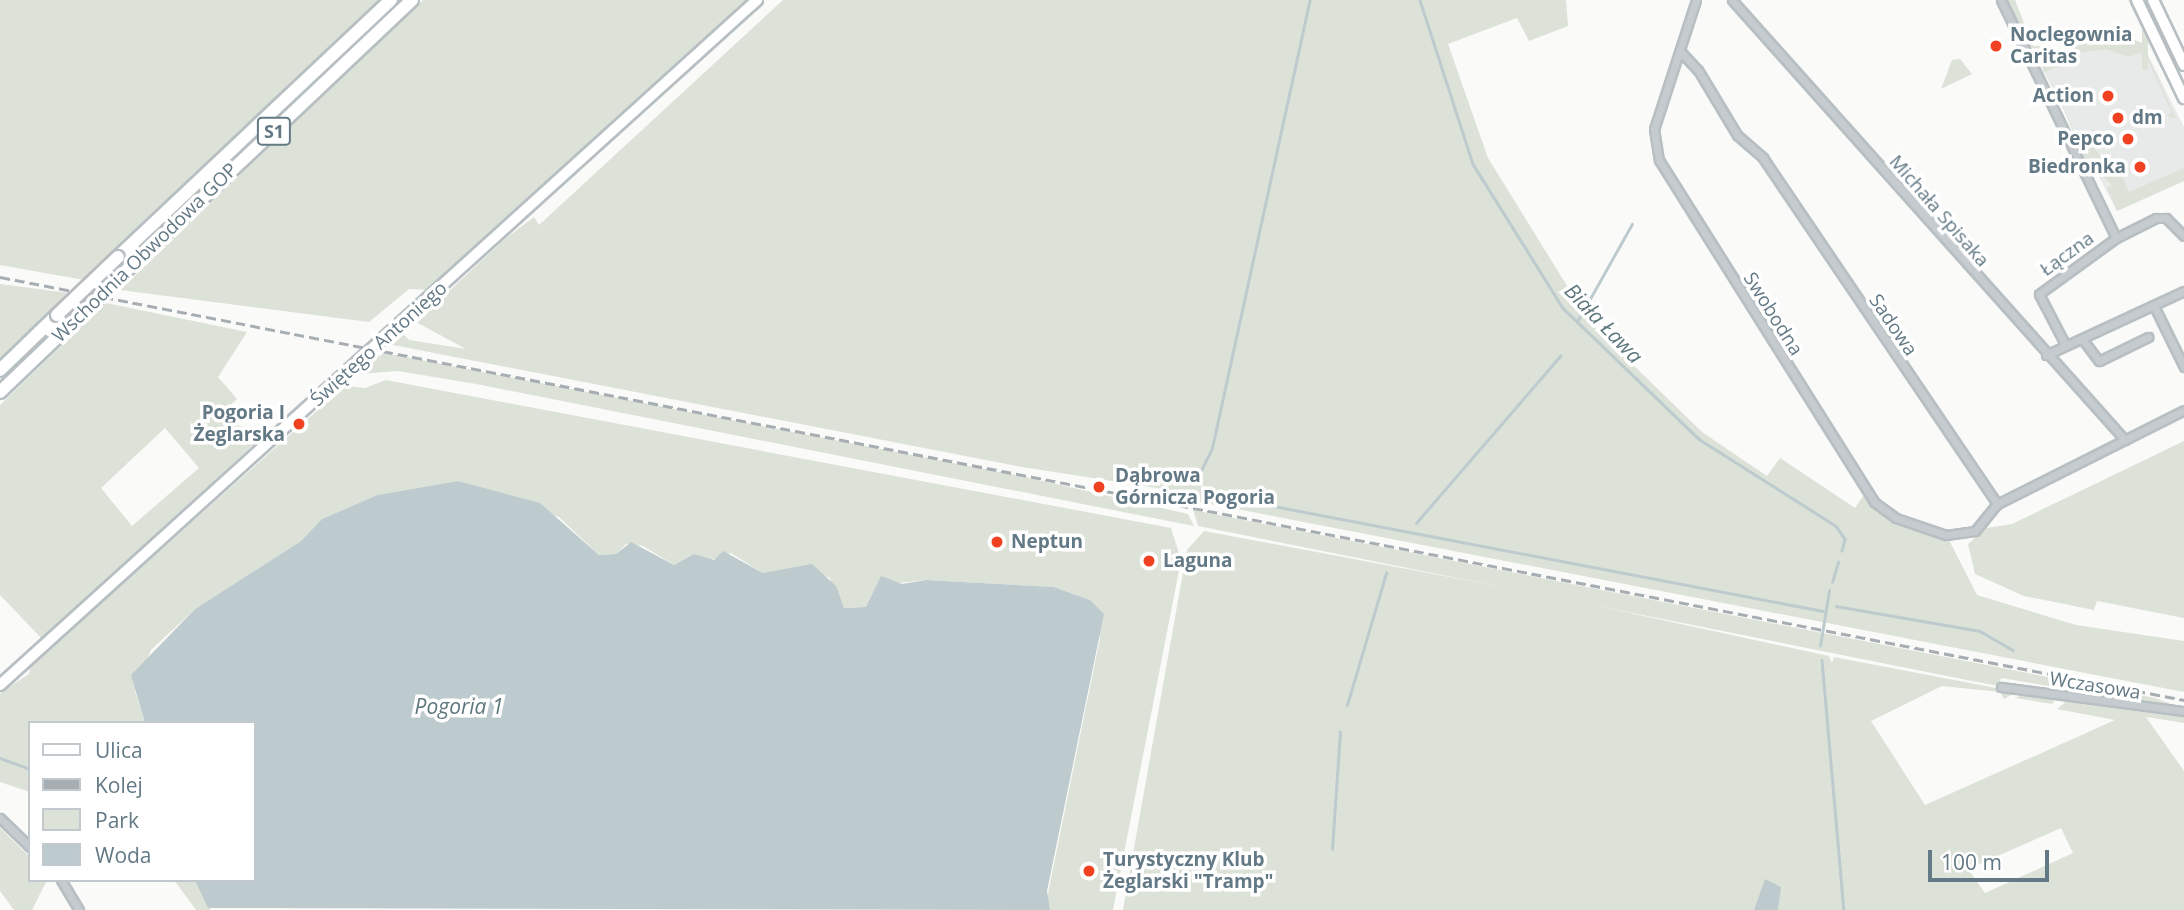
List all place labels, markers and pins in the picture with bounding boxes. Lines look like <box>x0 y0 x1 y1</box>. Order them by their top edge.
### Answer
place label: Noclegownia Caritas <box>2010 24 2133 68</box>
marker: Noclegownia Caritas <box>1988 38 2004 54</box>
place label: Action <box>2033 85 2094 107</box>
marker: Action <box>2100 88 2116 104</box>
place label: dm <box>2132 107 2163 129</box>
marker: dm <box>2110 110 2126 126</box>
place label: Pepco <box>2057 128 2114 150</box>
marker: Pepco <box>2120 131 2136 147</box>
place label: Biedronka <box>2028 156 2126 178</box>
marker: Biedronka <box>2132 159 2148 175</box>
place label: Pogoria I Żeglarska <box>193 402 285 446</box>
marker: Pogoria I Żeglarska <box>291 416 307 432</box>
place label: Dąbrowa Górnicza Pogoria <box>1115 465 1275 509</box>
marker: Dąbrowa Górnicza Pogoria <box>1089 477 1109 497</box>
place label: Neptun <box>1011 531 1083 553</box>
marker: Neptun <box>989 534 1005 550</box>
place label: Laguna <box>1163 550 1232 572</box>
marker: Laguna <box>1141 553 1157 569</box>
place label: Turystyczny Klub Żeglarski "Tramp" <box>1103 849 1274 893</box>
marker: Turystyczny Klub Żeglarski "Tramp" <box>1081 863 1097 879</box>

